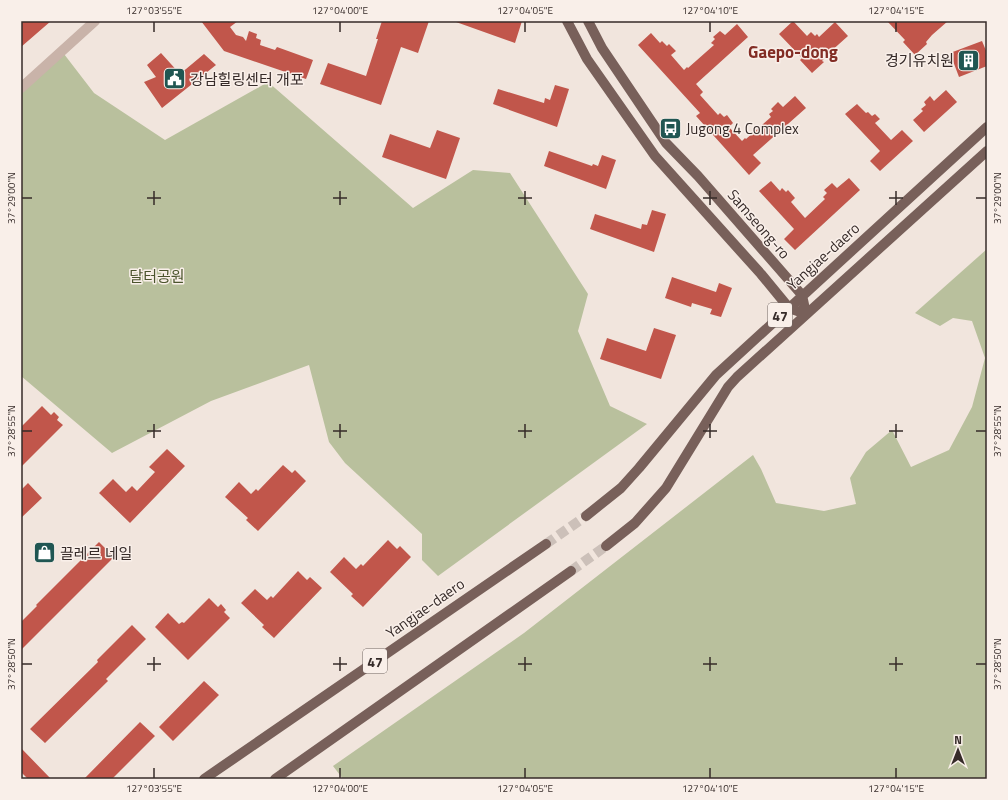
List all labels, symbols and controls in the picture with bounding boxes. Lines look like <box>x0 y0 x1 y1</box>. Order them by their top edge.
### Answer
text: 127°03'55"E <box>126 3 183 18</box>
text: 127°04'00"E <box>312 3 369 18</box>
text: 127°04'05"E <box>497 3 554 18</box>
text: 127°04'10"E <box>682 3 739 18</box>
text: 127°04'15"E <box>868 3 925 18</box>
district label: Gaepo-dong <box>748 39 838 65</box>
building icon: 경기유치원 <box>956 47 982 73</box>
place label: 경기유치원 <box>885 49 954 72</box>
public building icon: 강남힐링센터 개포 <box>161 66 187 92</box>
place label: 강남힐링센터 개포 <box>190 68 304 91</box>
bus stop icon: Jugong 4 Complex <box>657 115 683 141</box>
place label: Jugong 4 Complex <box>686 117 799 140</box>
text: 37°29'00"N <box>4 172 19 224</box>
text: 37°29'00"N <box>990 172 1005 224</box>
street label: Samseong-ro <box>722 184 796 264</box>
street label: Yangjae-daero <box>781 217 865 295</box>
park label: 달터공원 <box>129 265 185 288</box>
road number: 47 <box>768 303 792 327</box>
text: 37°28'55"N <box>4 405 19 457</box>
text: 37°28'55"N <box>990 405 1005 457</box>
shop icon: 끌레르 네일 <box>32 540 58 566</box>
place label: 끌레르 네일 <box>60 542 132 565</box>
street label: Yangjae-daero <box>381 572 469 644</box>
text: 37°28'50"N <box>4 638 19 690</box>
text: 37°28'50"N <box>990 638 1005 690</box>
road number: 47 <box>363 649 387 673</box>
north arrow <box>938 730 978 770</box>
text: N <box>954 732 962 748</box>
text: 127°03'55"E <box>126 781 183 796</box>
text: 127°04'00"E <box>312 781 369 796</box>
text: 127°04'05"E <box>497 781 554 796</box>
text: 127°04'10"E <box>682 781 739 796</box>
text: 127°04'15"E <box>868 781 925 796</box>

